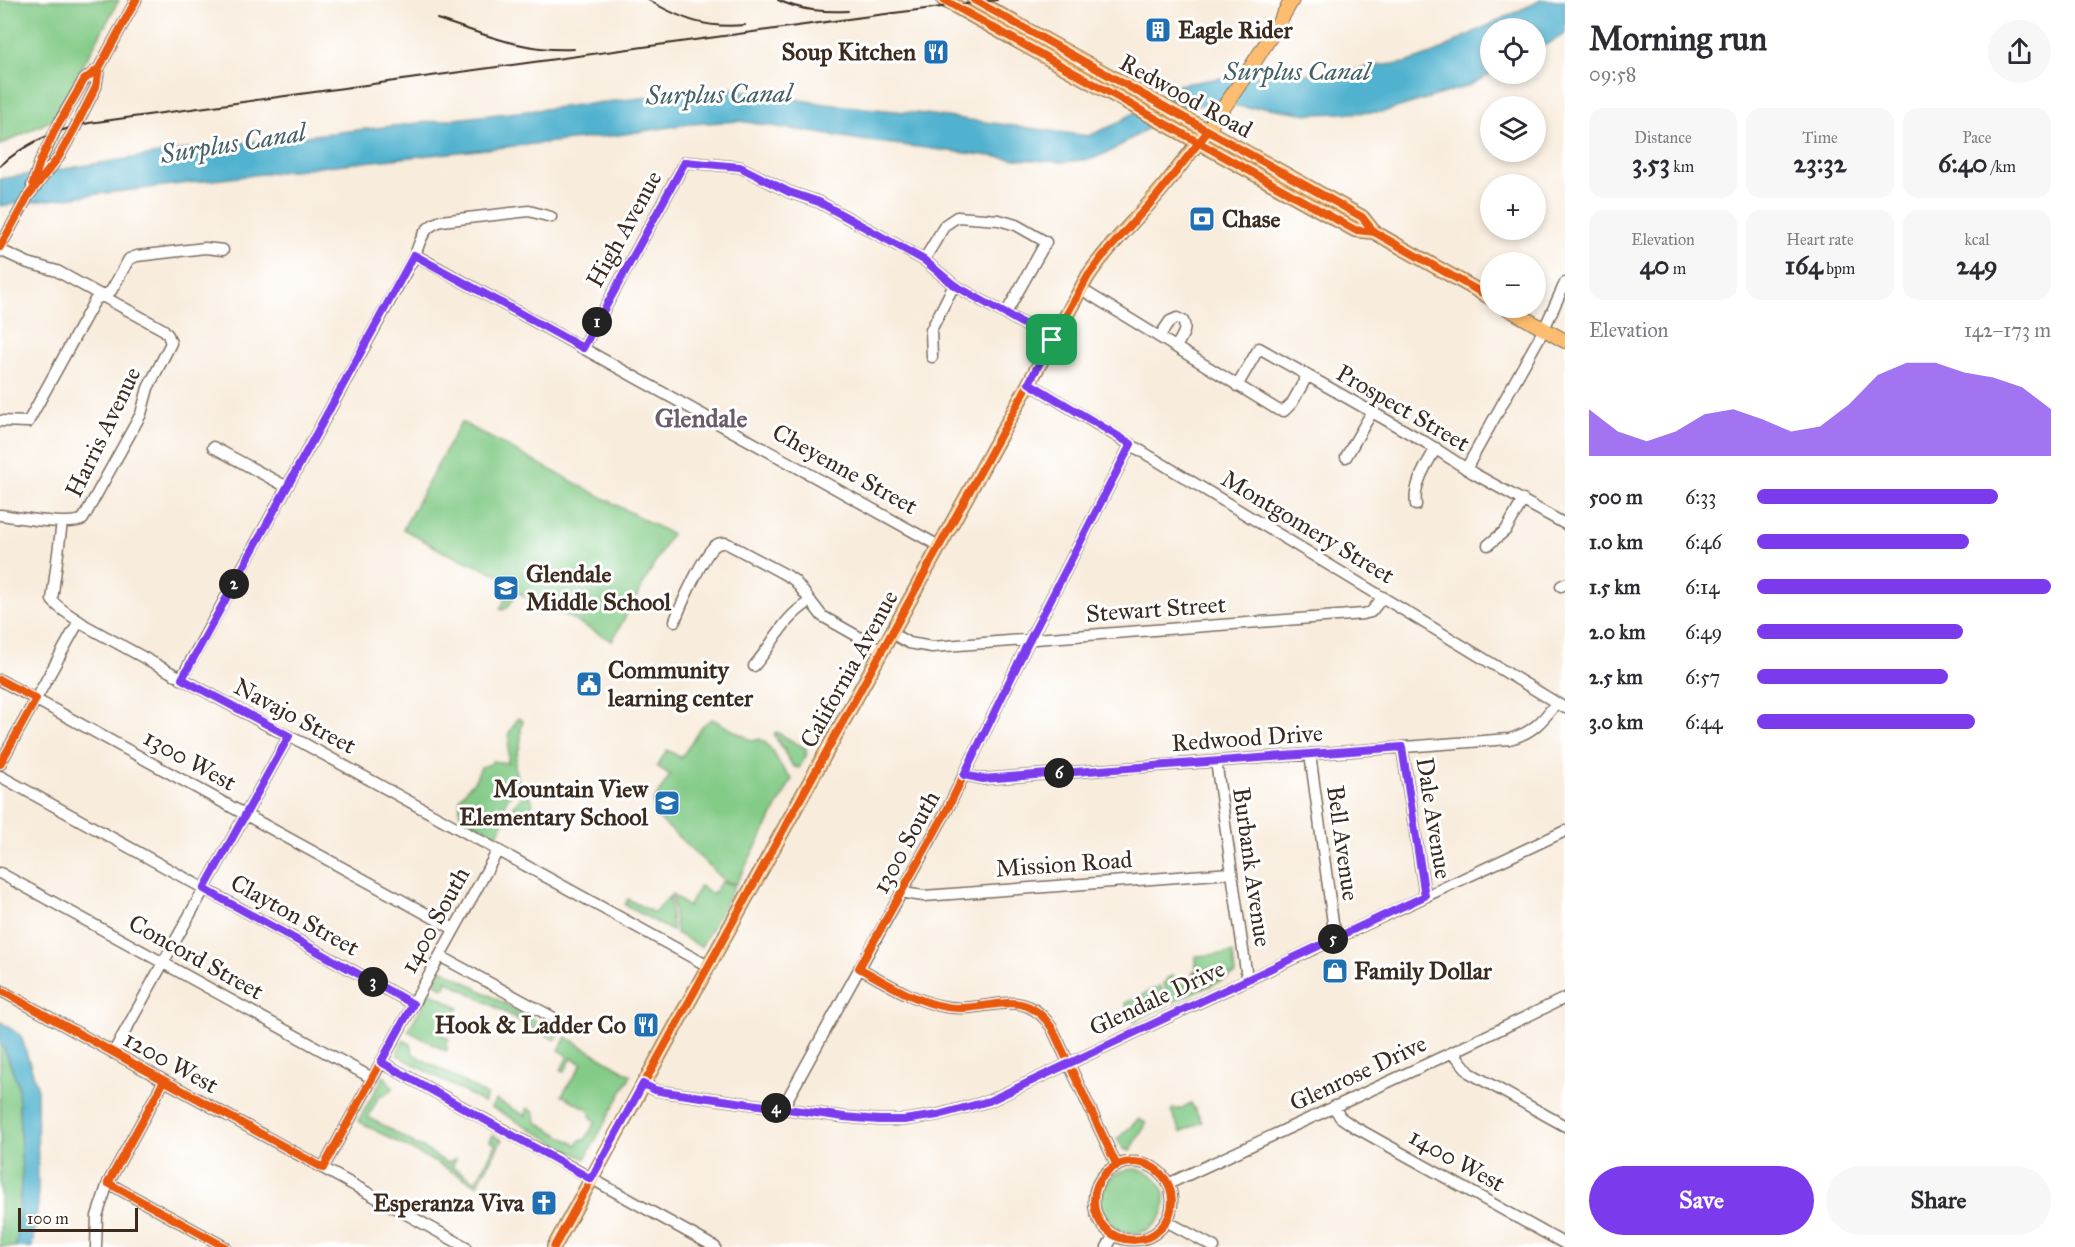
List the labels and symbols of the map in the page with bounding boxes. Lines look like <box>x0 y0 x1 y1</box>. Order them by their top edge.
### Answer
building icon: Eagle Rider <box>1143 15 1173 45</box>
place label: Eagle Rider <box>1178 15 1294 45</box>
place label: Soup Kitchen <box>782 37 916 67</box>
restaurant icon: Soup Kitchen <box>921 37 951 67</box>
street label: Redwood Road <box>1114 47 1258 145</box>
water label: Surplus Canal <box>1223 55 1372 88</box>
water label: Surplus Canal <box>645 77 795 112</box>
water label: Surplus Canal <box>157 115 310 171</box>
street label: High Avenue <box>580 165 668 293</box>
bank icon: Chase <box>1187 204 1217 234</box>
place label: Chase <box>1222 204 1281 234</box>
pin: 1 <box>582 307 612 337</box>
pin <box>1026 314 1077 365</box>
street label: Prospect Street <box>1331 358 1475 458</box>
street label: Harris Avenue <box>59 362 147 502</box>
district label: Glendale <box>655 402 747 434</box>
street label: Cheyenne Street <box>767 417 923 521</box>
street label: Montgomery Street <box>1216 464 1400 591</box>
place label: Glendale Middle School <box>526 559 672 617</box>
pin: 2 <box>219 569 249 599</box>
school or university icon: Glendale Middle School <box>491 573 521 603</box>
street label: California Avenue <box>793 585 905 753</box>
street label: Stewart Street <box>1085 589 1228 629</box>
place label: Community learning center <box>607 655 754 713</box>
public building icon: Community learning center <box>574 669 604 699</box>
street label: Navajo Street <box>229 671 362 761</box>
street label: Redwood Drive <box>1170 718 1324 758</box>
street label: 1300 West <box>138 722 242 798</box>
street label: Dale Avenue <box>1410 755 1458 881</box>
pin: 6 <box>1044 758 1074 788</box>
place label: Mountain View Elementary School <box>459 774 649 832</box>
street label: Bell Avenue <box>1320 783 1366 903</box>
street label: 1300 South <box>866 785 946 899</box>
street label: Burbank Avenue <box>1226 785 1278 949</box>
school or university icon: Mountain View Elementary School <box>652 788 682 818</box>
street label: Mission Road <box>995 844 1133 884</box>
street label: 1400 South <box>394 862 476 978</box>
street label: Clayton Street <box>225 867 365 963</box>
street label: Concord Street <box>123 908 269 1007</box>
pin: 5 <box>1318 924 1348 954</box>
street label: Glendale Drive <box>1084 954 1230 1042</box>
shop icon: Family Dollar <box>1320 956 1350 986</box>
place label: Family Dollar <box>1354 956 1493 986</box>
pin: 3 <box>358 967 388 997</box>
place label: Hook & Ladder Co <box>435 1010 626 1040</box>
restaurant icon: Hook & Ladder Co <box>631 1010 661 1040</box>
street label: 1200 West <box>118 1024 224 1100</box>
street label: Glenrose Drive <box>1285 1028 1431 1118</box>
pin: 4 <box>761 1093 791 1123</box>
street label: 1400 West <box>1404 1121 1511 1199</box>
place label: Esperanza Viva <box>373 1188 525 1218</box>
church icon: Esperanza Viva <box>529 1188 559 1218</box>
scale bar <box>18 1205 138 1232</box>

